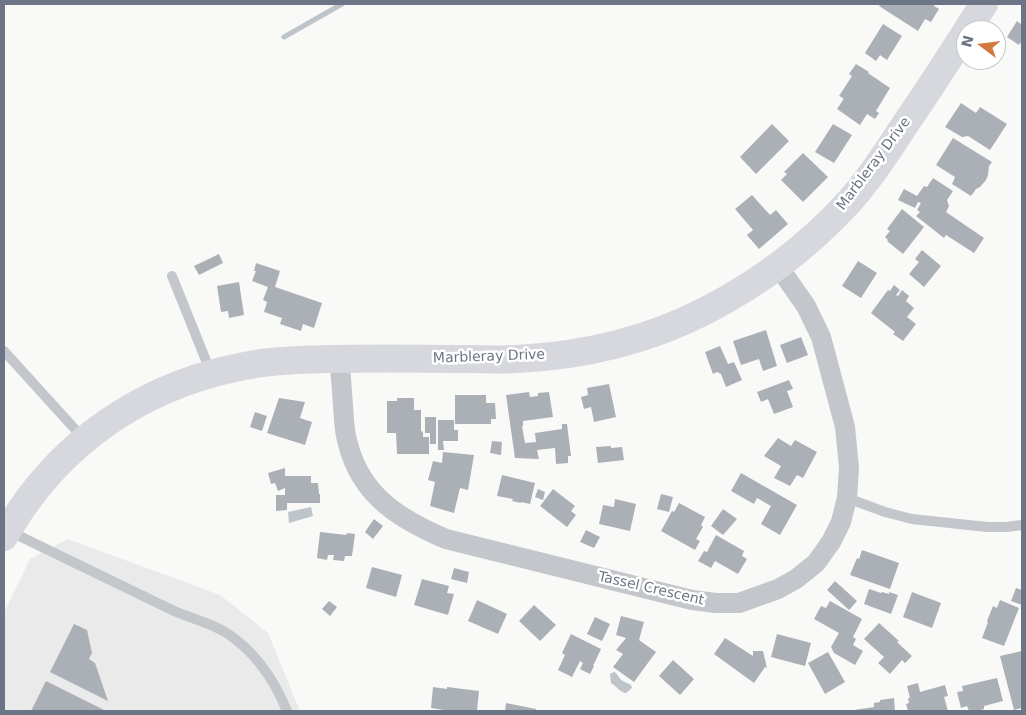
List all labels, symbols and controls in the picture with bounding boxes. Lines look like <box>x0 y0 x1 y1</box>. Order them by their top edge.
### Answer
north arrow <box>956 20 1006 70</box>
text: N <box>958 34 977 49</box>
street label: Marbleray Drive <box>834 114 914 214</box>
street label: Marbleray Drive <box>433 347 545 367</box>
street label: Tassel Crescent <box>596 569 706 609</box>

